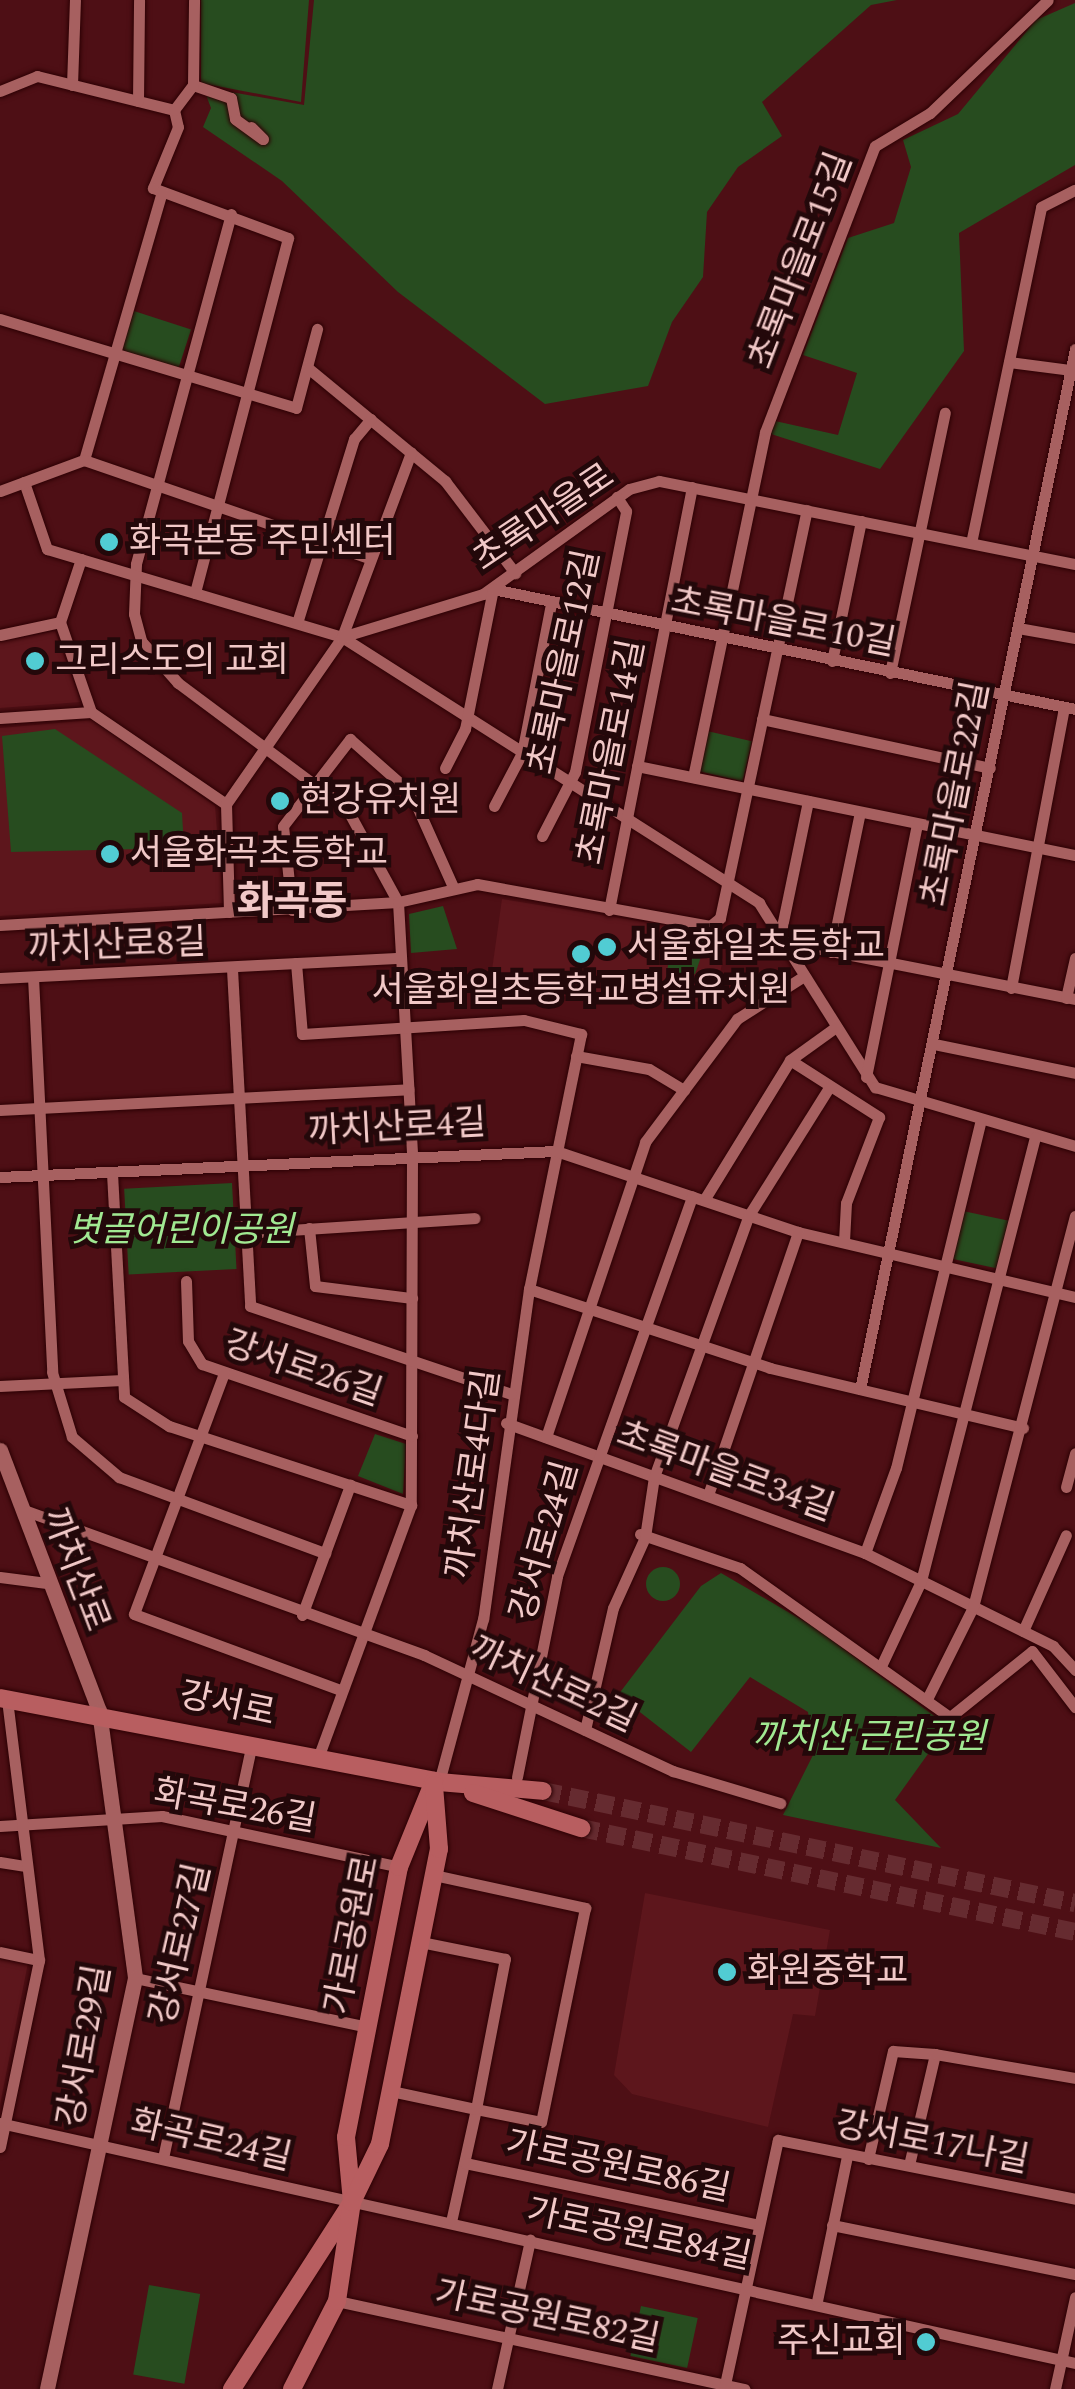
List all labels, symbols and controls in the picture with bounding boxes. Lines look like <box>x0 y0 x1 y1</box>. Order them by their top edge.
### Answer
street label: 초록마을로15길 <box>741 147 861 375</box>
street label: 초록마을로 <box>466 456 622 580</box>
place label: 화곡본동 주민센터 <box>129 521 395 563</box>
marker: 화곡본동 주민센터 <box>98 531 120 553</box>
street label: 초록마을로12길 <box>521 546 609 778</box>
street label: 초록마을로10길 <box>667 581 899 665</box>
street label: 초록마을로14길 <box>570 636 654 868</box>
place label: 그리스도의 교회 <box>55 640 289 682</box>
marker: 그리스도의 교회 <box>24 650 46 672</box>
street label: 초록마을로22길 <box>914 678 998 910</box>
place label: 현강유치원 <box>300 780 461 822</box>
marker: 현강유치원 <box>269 790 291 812</box>
place label: 서울화곡초등학교 <box>130 833 388 875</box>
marker: 서울화곡초등학교 <box>99 843 121 865</box>
district label: 화곡동 <box>237 879 347 927</box>
street label: 까치산로8길 <box>27 922 207 970</box>
place label: 서울화일초등학교 <box>627 926 885 968</box>
marker: 서울화일초등학교 <box>596 936 618 958</box>
marker: 서울화일초등학교병설유치원 <box>570 943 592 965</box>
place label: 서울화일초등학교병설유치원 <box>372 970 790 1012</box>
street label: 까치산로4길 <box>307 1102 487 1154</box>
park label: 볏골어린이공원 <box>68 1210 294 1252</box>
street label: 강서로26길 <box>219 1322 387 1416</box>
street label: 까치산로4다길 <box>439 1367 509 1581</box>
street label: 초록마을로34길 <box>611 1413 839 1531</box>
street label: 강서로24길 <box>502 1456 588 1626</box>
street label: 까치산로 <box>32 1502 118 1638</box>
street label: 까치산로2길 <box>463 1628 643 1742</box>
street label: 강서로 <box>175 1674 279 1736</box>
park label: 까치산 근린공원 <box>752 1717 986 1759</box>
street label: 화곡로26길 <box>151 1772 319 1842</box>
street label: 가로공원로 <box>317 1852 389 2018</box>
street label: 강서로27길 <box>142 1859 220 2029</box>
place label: 화원중학교 <box>747 1951 908 1993</box>
marker: 화원중학교 <box>716 1961 738 1983</box>
street label: 강서로29길 <box>50 1962 120 2130</box>
street label: 화곡로24길 <box>126 2102 296 2180</box>
street label: 강서로17나길 <box>832 2104 1032 2182</box>
street label: 가로공원로86길 <box>502 2123 734 2211</box>
street label: 가로공원로84길 <box>523 2191 755 2279</box>
street label: 가로공원로82길 <box>431 2273 663 2361</box>
place label: 주신교회 <box>777 2321 906 2363</box>
marker: 주신교회 <box>915 2331 937 2353</box>

